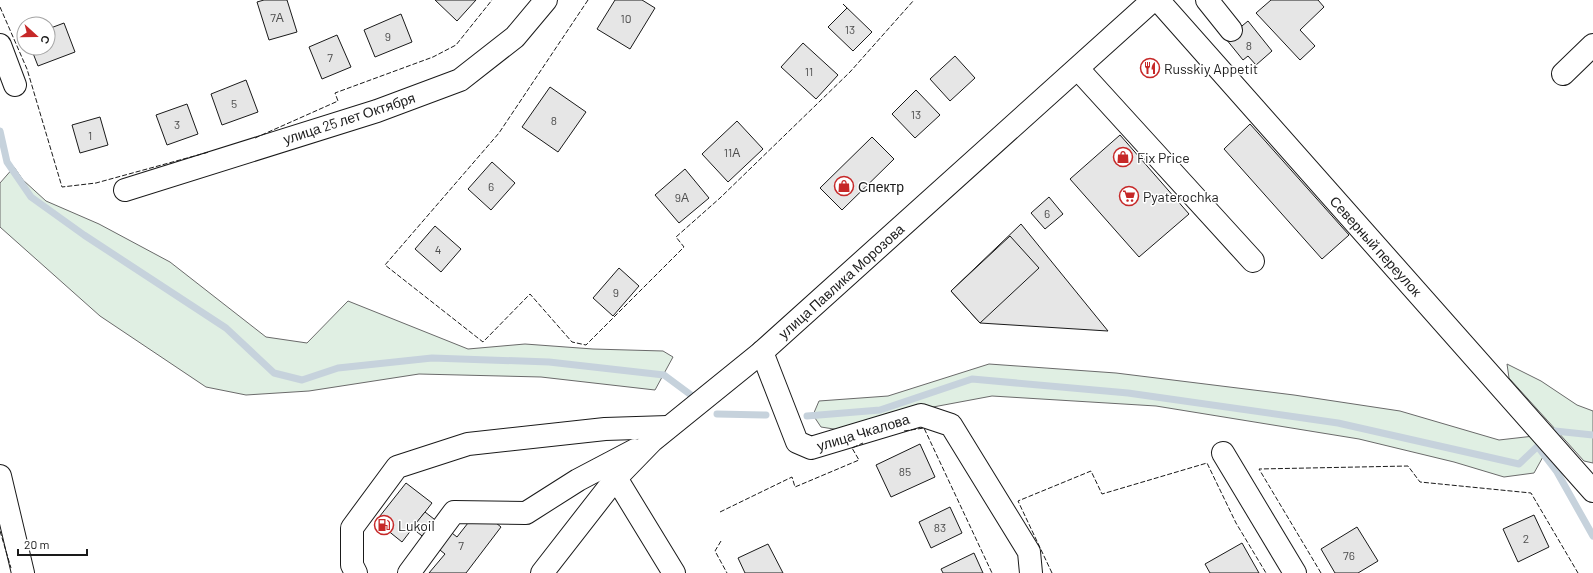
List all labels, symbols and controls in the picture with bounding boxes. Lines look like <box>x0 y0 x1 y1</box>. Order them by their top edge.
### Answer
house number: 7А <box>270 10 284 24</box>
house number: 10 <box>621 11 631 25</box>
north arrow <box>16 16 56 56</box>
house number: 13 <box>845 22 855 36</box>
house number: 9 <box>385 29 391 43</box>
text: С <box>38 34 53 46</box>
house number: 8 <box>1246 38 1252 52</box>
house number: 7 <box>327 50 333 64</box>
restaurant icon: Russkiy Appetit <box>1139 57 1161 79</box>
place label: Russkiy Appetit <box>1164 60 1258 77</box>
house number: 11 <box>805 64 813 78</box>
street label: улица 25 лет Октября <box>281 89 417 147</box>
house number: 5 <box>231 96 237 110</box>
house number: 13 <box>911 107 921 121</box>
house number: 8 <box>551 113 557 127</box>
house number: 3 <box>174 117 180 131</box>
house number: 1 <box>88 128 92 142</box>
house number: 11А <box>724 145 740 159</box>
shop icon: Fix Price <box>1112 146 1134 168</box>
place label: Fix Price <box>1137 149 1190 166</box>
shop icon: Спектр <box>833 175 855 197</box>
place label: Спектр <box>858 178 904 195</box>
house number: 6 <box>488 179 494 193</box>
supermarket icon: Pyaterochka <box>1118 185 1140 207</box>
place label: Pyaterochka <box>1143 188 1219 205</box>
house number: 9А <box>675 190 689 204</box>
street label: Северный переулок <box>1327 192 1426 300</box>
house number: 6 <box>1044 206 1050 220</box>
street label: улица Павлика Морозова <box>775 220 908 342</box>
house number: 4 <box>435 242 441 256</box>
house number: 9 <box>613 285 619 299</box>
street label: улица Чкалова <box>815 410 912 454</box>
house number: 85 <box>899 464 911 478</box>
fuel station icon: Lukoil <box>373 514 395 536</box>
place label: Lukoil <box>398 517 435 534</box>
house number: 83 <box>934 520 946 534</box>
scale bar <box>18 531 87 557</box>
house number: 2 <box>1523 531 1529 545</box>
text: 20 m <box>24 537 50 551</box>
house number: 7 <box>458 538 464 552</box>
house number: 76 <box>1343 548 1355 562</box>

